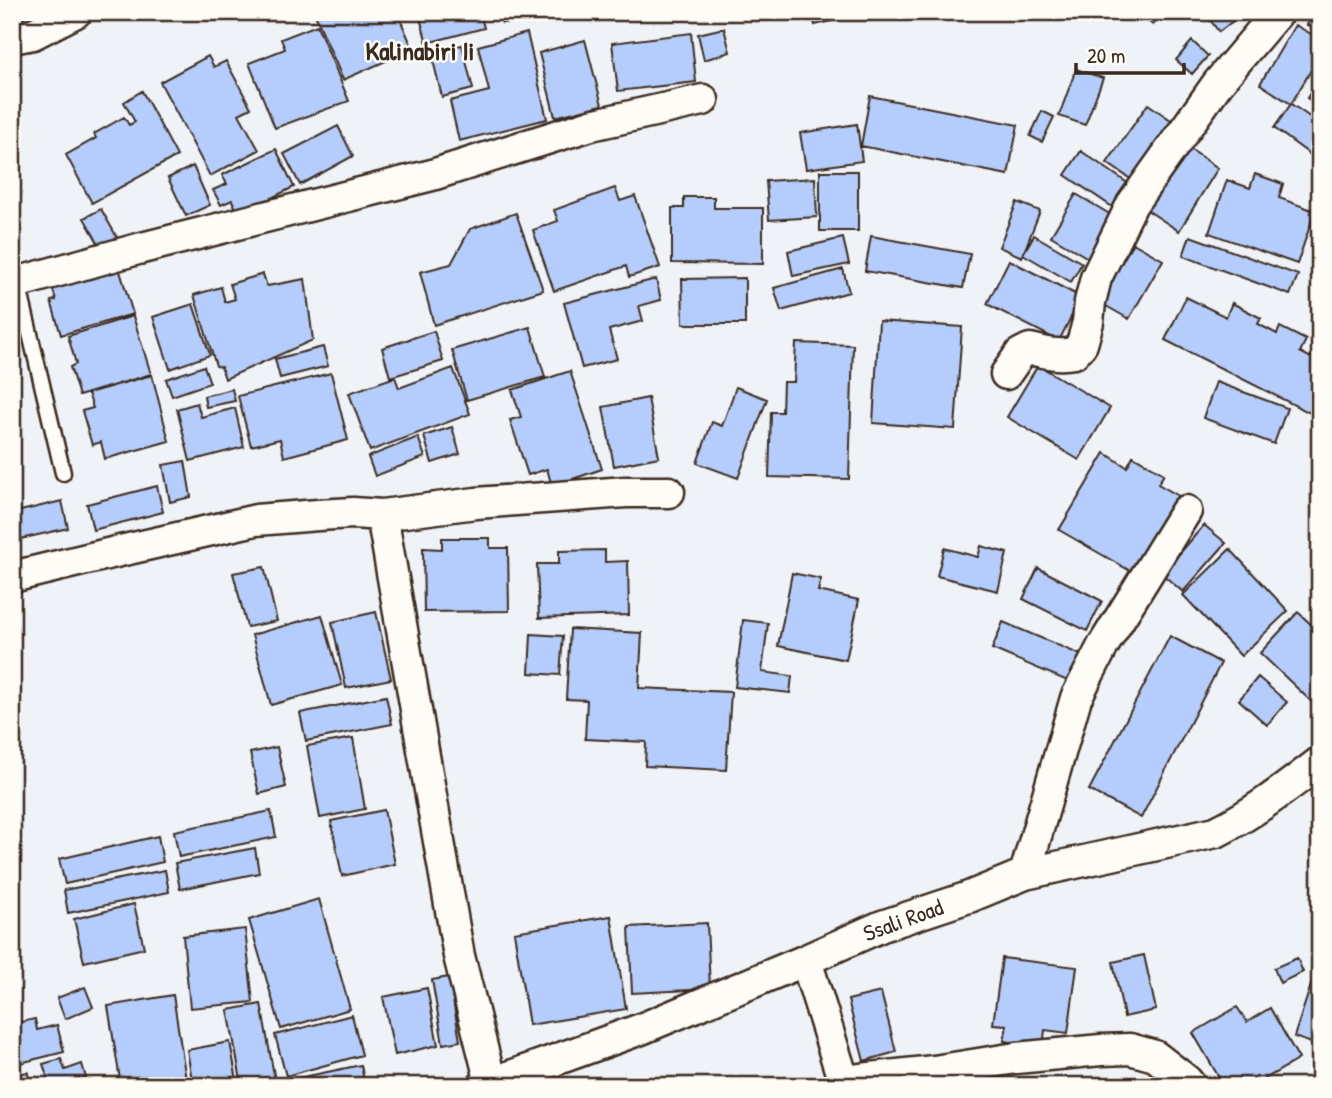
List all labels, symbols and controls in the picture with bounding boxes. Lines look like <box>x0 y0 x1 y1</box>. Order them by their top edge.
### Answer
scale bar <box>1076 32 1185 76</box>
district label: Kalinabiri Ii <box>366 33 474 68</box>
text: 20 m <box>1087 41 1125 70</box>
street label: Ssali Road <box>859 891 947 948</box>

